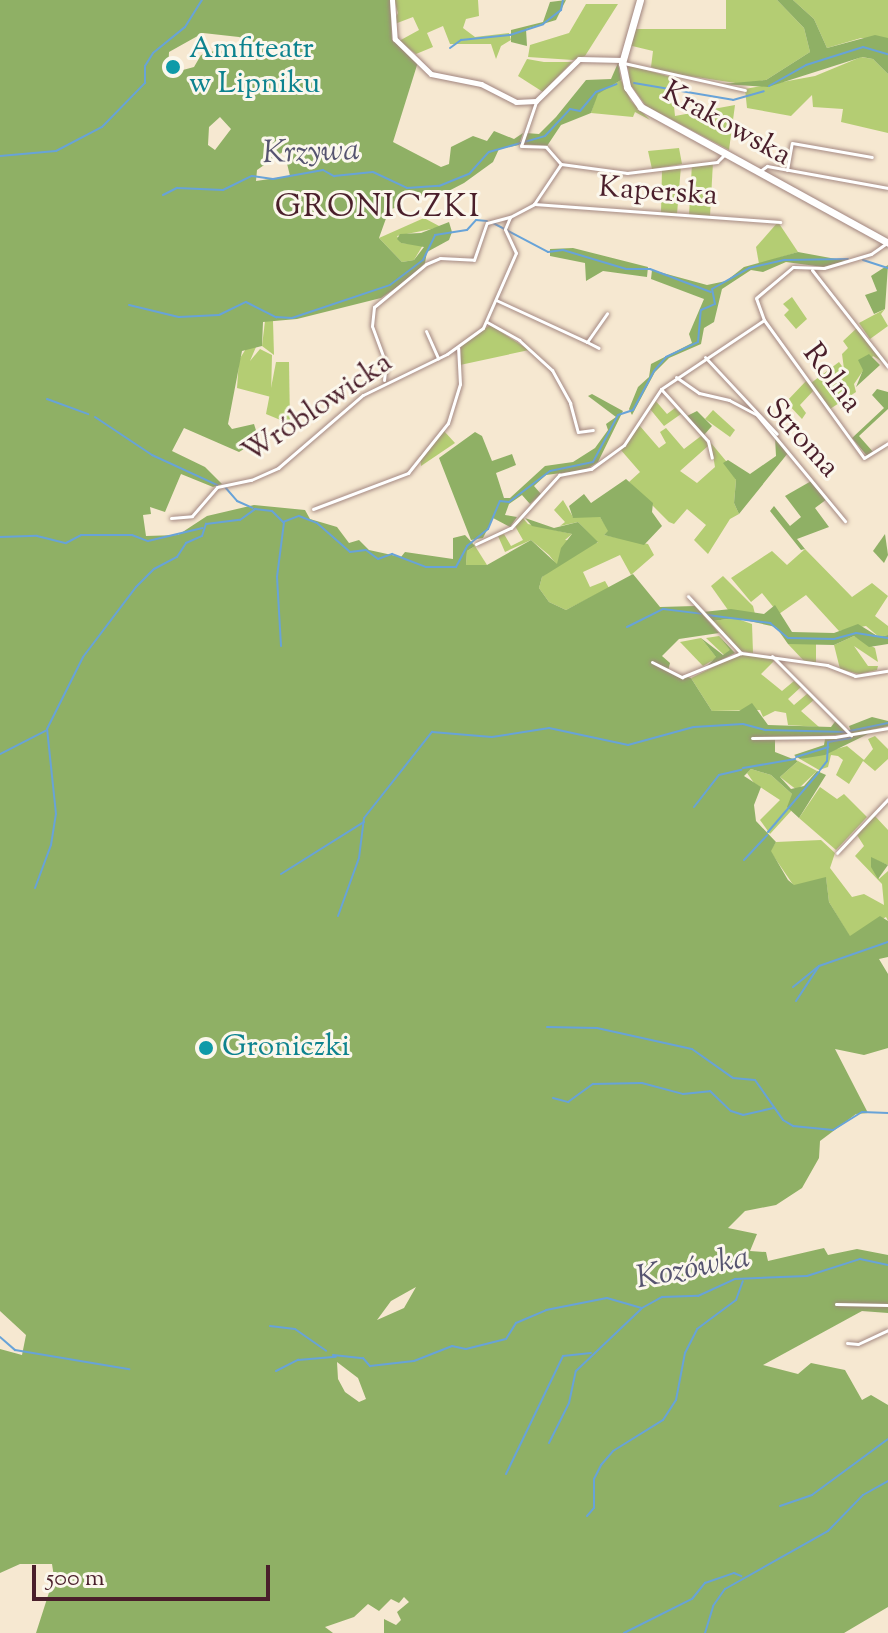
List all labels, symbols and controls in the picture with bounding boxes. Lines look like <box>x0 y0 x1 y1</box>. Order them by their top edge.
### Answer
place label: Amfiteatr w Lipniku <box>189 32 320 102</box>
marker: Amfiteatr w Lipniku <box>164 58 182 76</box>
street label: Krakowska <box>655 75 797 175</box>
water label: Krzywa <box>262 132 360 174</box>
street label: Kaperska <box>597 171 719 215</box>
district label: GRONICZKI <box>275 189 481 227</box>
street label: Rolna <box>793 337 869 421</box>
street label: Wróblowicka <box>236 346 400 472</box>
street label: Stroma <box>756 392 846 486</box>
place label: Groniczki <box>222 1030 350 1066</box>
marker: Groniczki <box>197 1039 215 1057</box>
water label: Kozówka <box>633 1239 753 1299</box>
scale bar <box>36 1549 274 1599</box>
text: 500 m <box>46 1562 105 1596</box>

